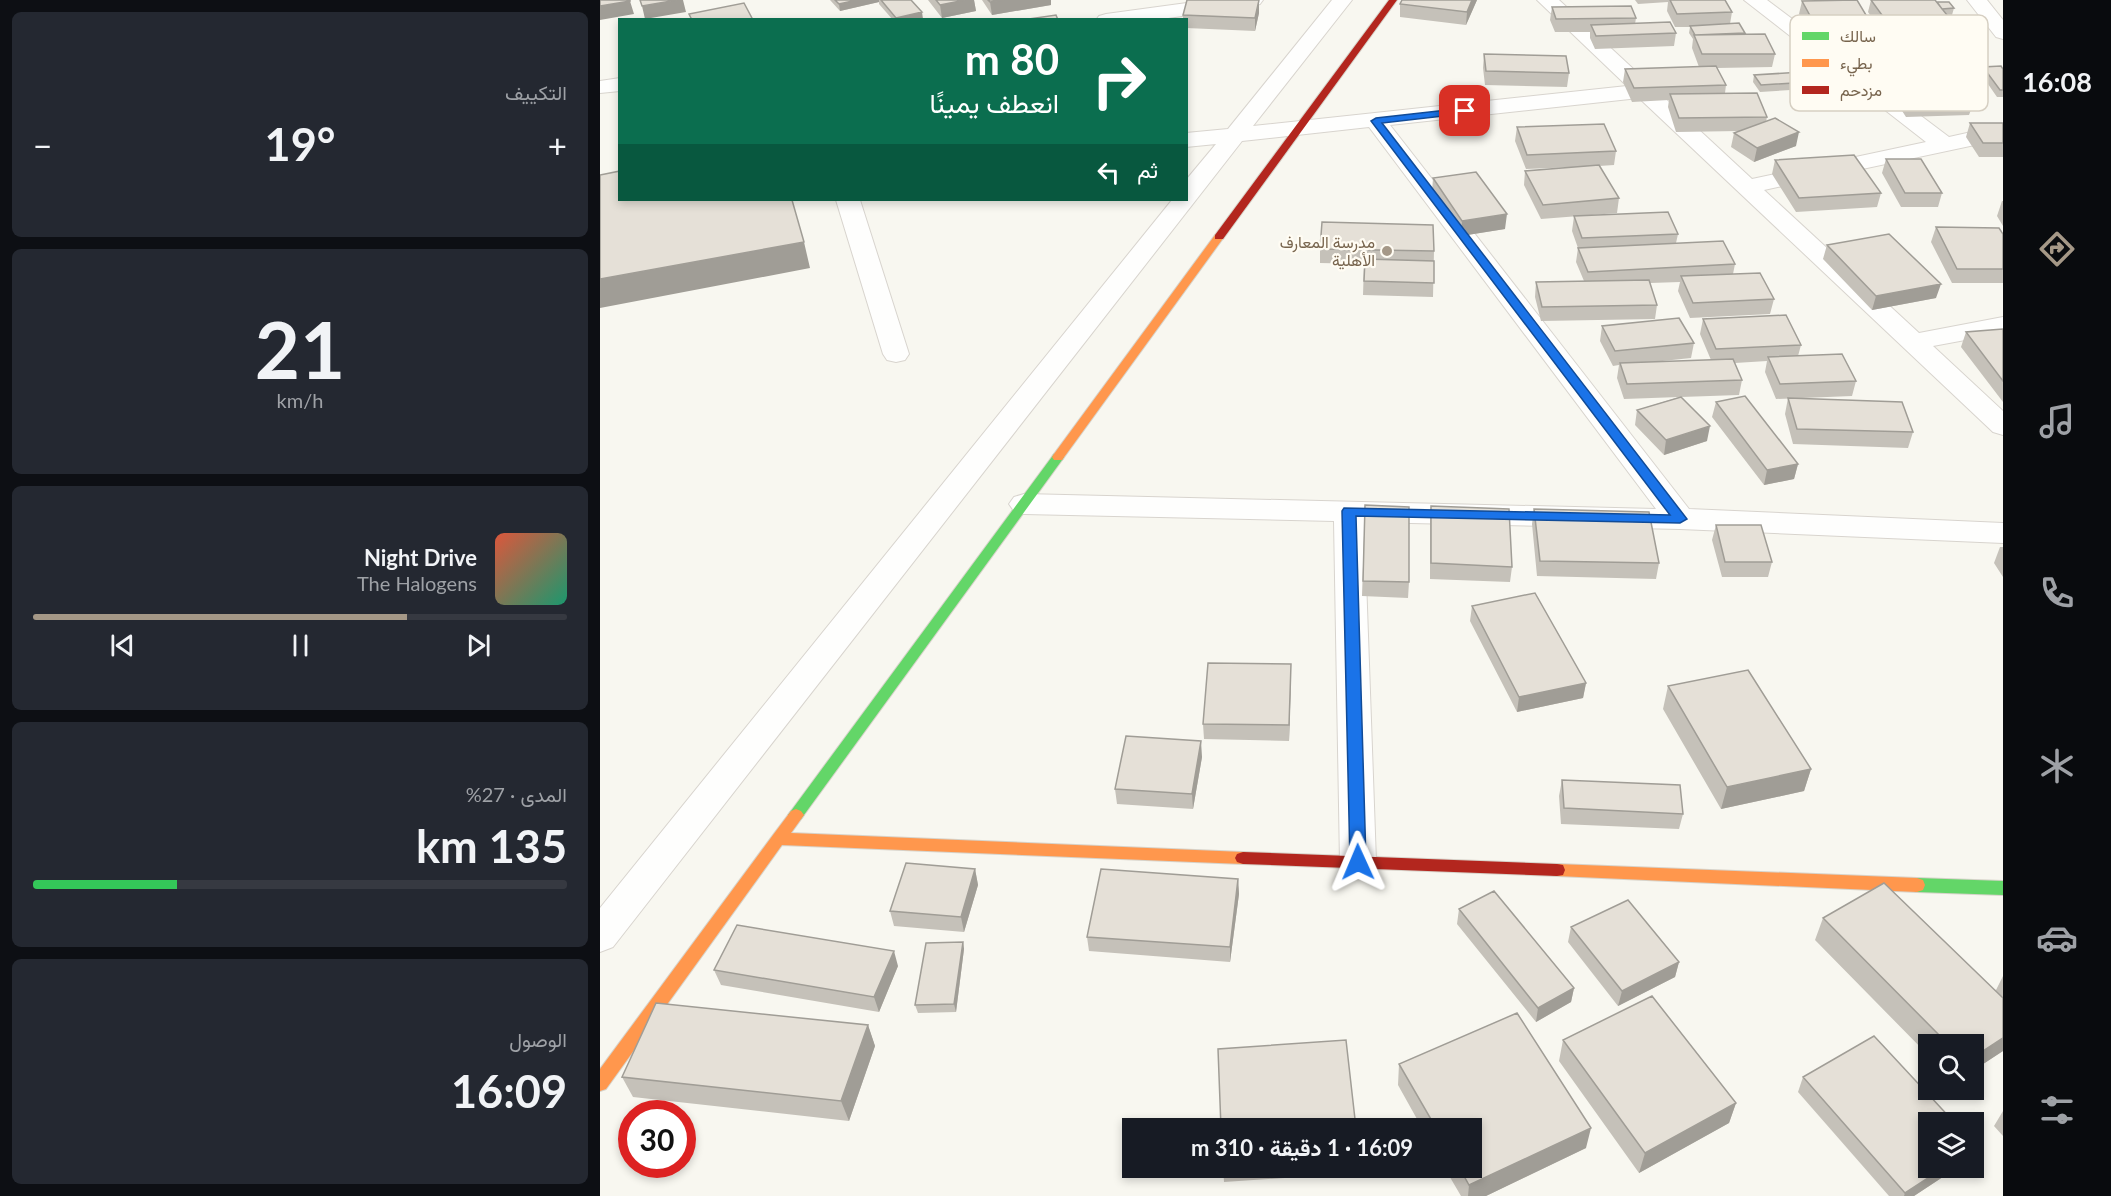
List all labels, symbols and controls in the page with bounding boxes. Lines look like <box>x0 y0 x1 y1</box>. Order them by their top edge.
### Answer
legend <box>1790 15 1988 111</box>
text: سالك <box>1840 26 1876 45</box>
text: 80 m <box>965 34 1059 84</box>
icon: right <box>1080 42 1158 120</box>
text: بطيء <box>1840 53 1872 77</box>
text: 16:08 <box>2022 65 2092 98</box>
text: التكييف <box>505 80 567 104</box>
text: مزدحم <box>1840 80 1882 101</box>
pin <box>1439 85 1490 136</box>
text: انعطف يمينًا <box>930 86 1059 119</box>
icon: arrive <box>1448 94 1481 127</box>
text: 19° <box>265 117 335 171</box>
text: − <box>33 125 52 165</box>
text: + <box>548 125 567 165</box>
icon: left <box>1092 156 1125 189</box>
text: ثم <box>1137 156 1158 183</box>
icon: directions <box>2036 228 2078 270</box>
place label: مدرسة المعارف الأهلية <box>1280 232 1375 270</box>
marker: مدرسة المعارف الأهلية <box>1380 244 1394 258</box>
text: 21 <box>255 302 345 396</box>
text: km/h <box>277 388 323 412</box>
icon: music <box>2036 400 2078 442</box>
text: Night Drive <box>364 544 477 571</box>
text: The Halogens <box>357 571 477 595</box>
icon: phone <box>2036 572 2078 614</box>
icon: previous <box>106 629 139 662</box>
icon: pause <box>284 629 317 662</box>
icon: next <box>462 629 495 662</box>
icon: climate <box>2036 745 2078 787</box>
text: المدى · 27% <box>466 782 567 806</box>
text: 135 km <box>416 819 567 873</box>
position arrow <box>1326 830 1390 894</box>
icon: car <box>2036 917 2078 959</box>
text: الوصول <box>509 1027 567 1051</box>
map controls <box>1918 1034 1984 1178</box>
button: search <box>1918 1034 1984 1100</box>
text: 16:09 <box>451 1064 567 1118</box>
icon: filters <box>2036 1089 2078 1131</box>
speed limit sign: 30 <box>618 1100 696 1178</box>
button: layers <box>1918 1112 1984 1178</box>
text: 16:09 · 1 دقيقة · 310 m <box>1191 1134 1413 1161</box>

